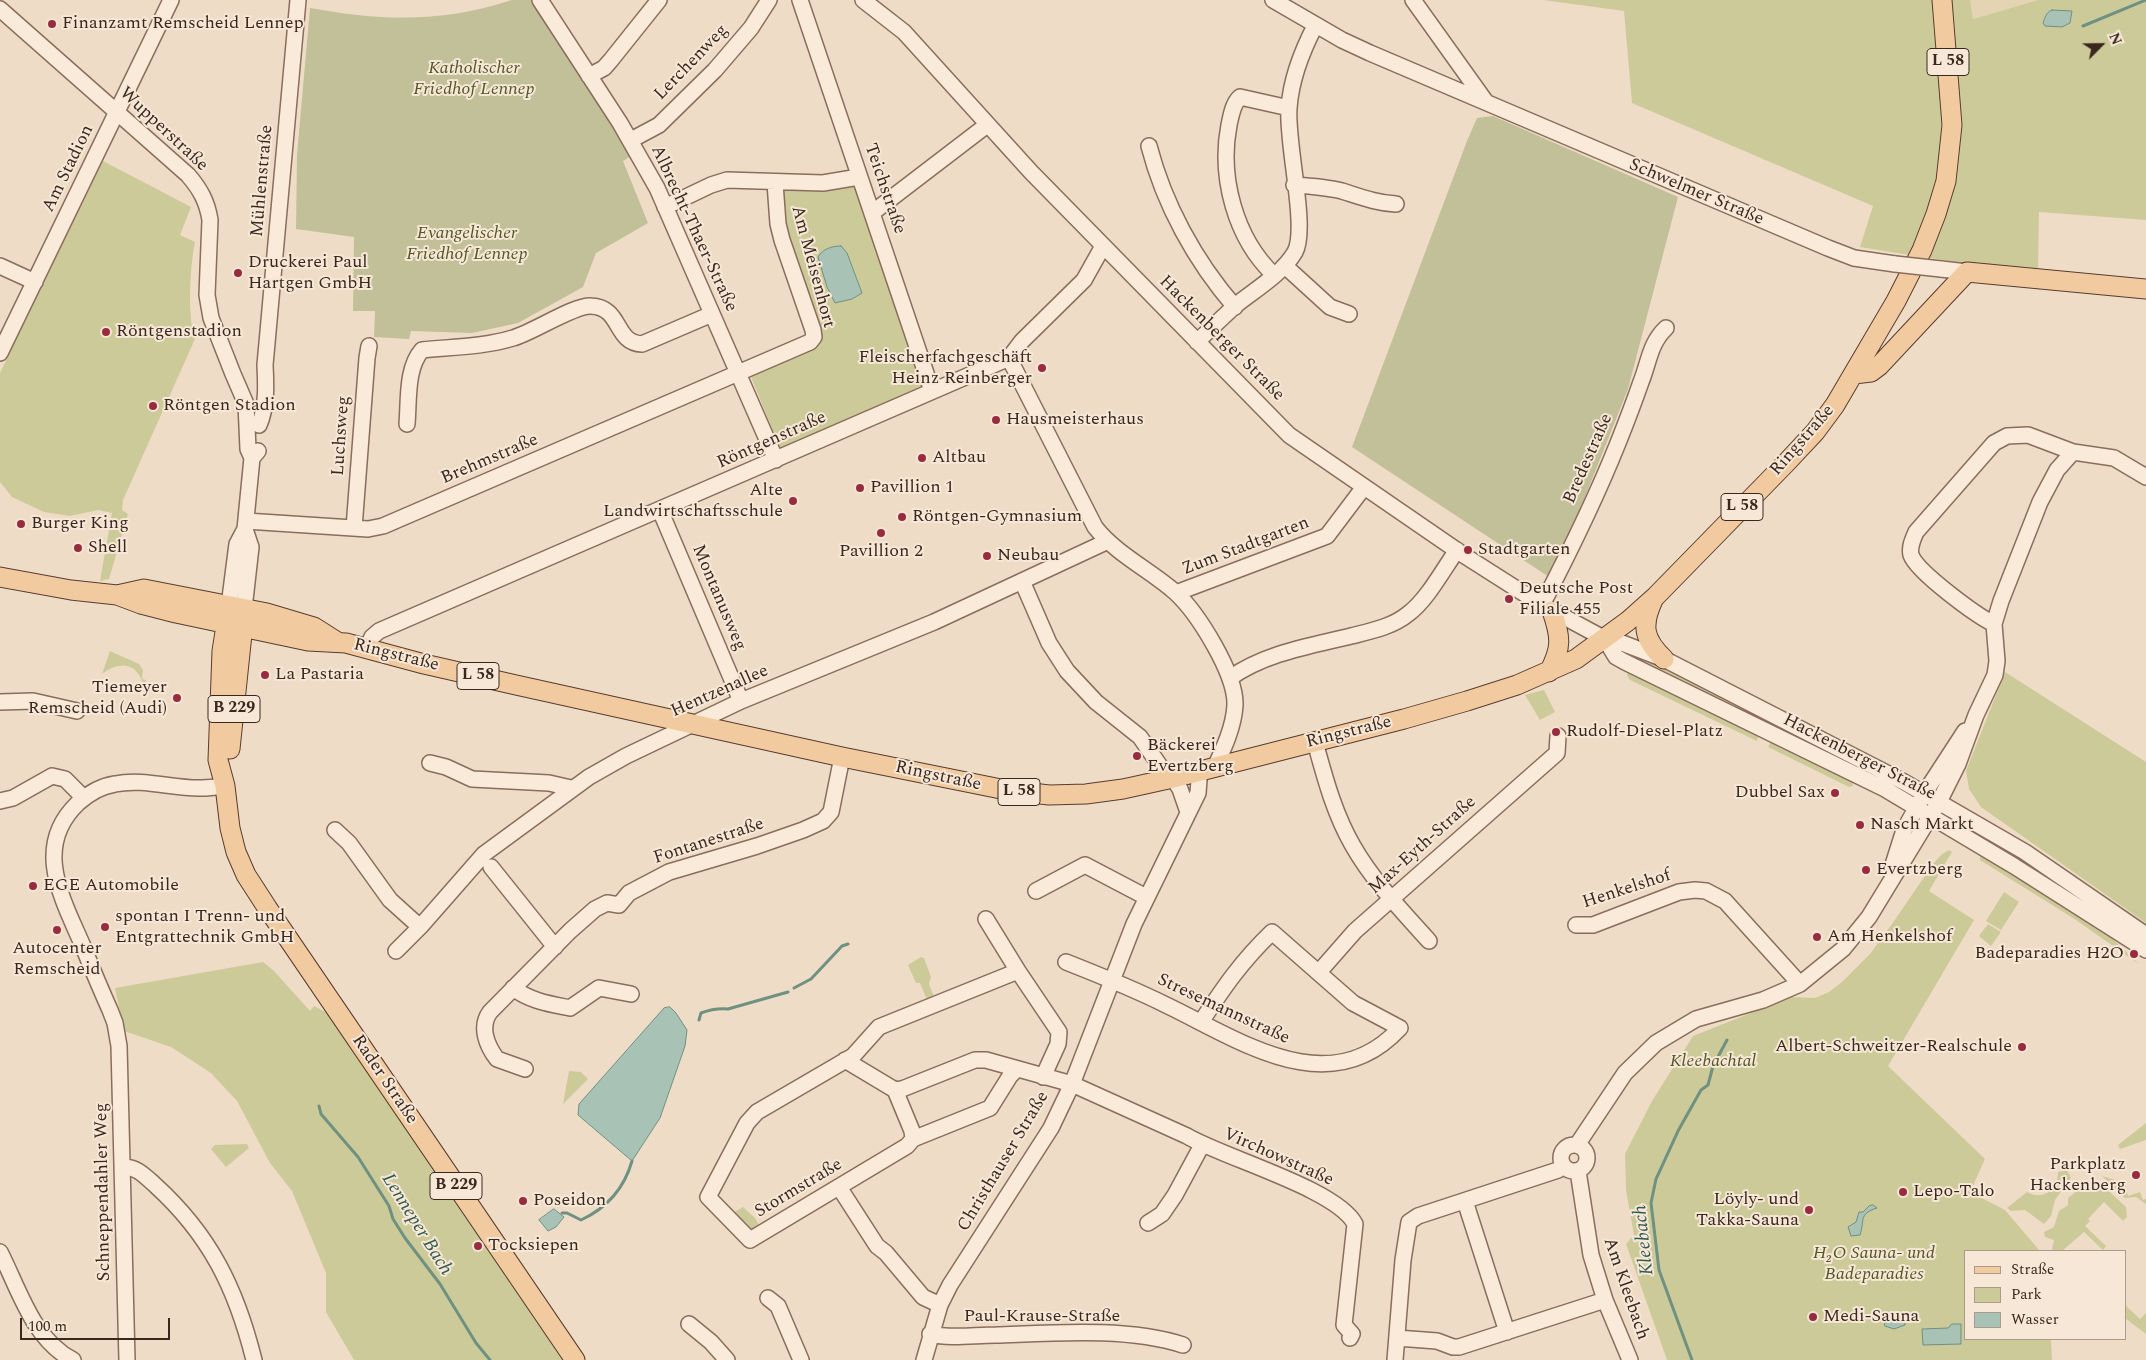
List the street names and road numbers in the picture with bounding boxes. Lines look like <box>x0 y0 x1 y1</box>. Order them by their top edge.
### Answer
street label: Lerchenweg <box>650 20 734 106</box>
road number: L 58 <box>1927 48 1969 76</box>
street label: Wupperstraße <box>114 83 212 177</box>
street label: Am Stadion <box>39 122 99 216</box>
street label: Mühlenstraße <box>247 124 279 238</box>
street label: Teichstraße <box>858 141 910 237</box>
street label: Albrecht-Thaer-Straße <box>645 142 741 316</box>
street label: Schwelmer Straße <box>1625 155 1767 231</box>
street label: Am Meisenhort <box>785 203 839 331</box>
street label: Hackenberger Straße <box>1154 272 1288 406</box>
street label: Luchsweg <box>328 395 356 477</box>
street label: Ringstraße <box>1766 401 1840 481</box>
street label: Röntgenstraße <box>714 407 830 475</box>
street label: Bredestraße <box>1560 411 1618 507</box>
street label: Brehmstraße <box>438 430 542 490</box>
road number: L 58 <box>1721 494 1763 520</box>
street label: Zum Stadtgarten <box>1179 513 1313 581</box>
street label: Montanusweg <box>686 542 750 654</box>
street label: Ringstraße <box>351 635 441 677</box>
street label: Hentzenallee <box>668 661 772 723</box>
road number: L 58 <box>457 662 499 689</box>
road number: B 229 <box>208 696 260 722</box>
street label: Hackenberger Straße <box>1779 710 1939 806</box>
street label: Ringstraße <box>1304 712 1394 754</box>
street label: Ringstraße <box>893 757 983 797</box>
road number: L 58 <box>998 779 1040 806</box>
street label: Max-Eyth-Straße <box>1365 792 1481 900</box>
street label: Fontanestraße <box>651 814 767 870</box>
street label: Henkelshof <box>1580 866 1674 914</box>
street label: Stresemannstraße <box>1153 970 1293 1050</box>
street label: Rader Straße <box>346 1031 422 1129</box>
street label: Christhauser Straße <box>954 1088 1054 1236</box>
street label: Schneppendahler Weg <box>92 1103 116 1281</box>
street label: Virchowstraße <box>1220 1124 1336 1192</box>
street label: Stormstraße <box>751 1154 847 1224</box>
road number: B 229 <box>430 1172 482 1200</box>
street label: Am Kleebach <box>1597 1235 1653 1343</box>
street label: Paul-Krause-Straße <box>964 1306 1120 1328</box>

